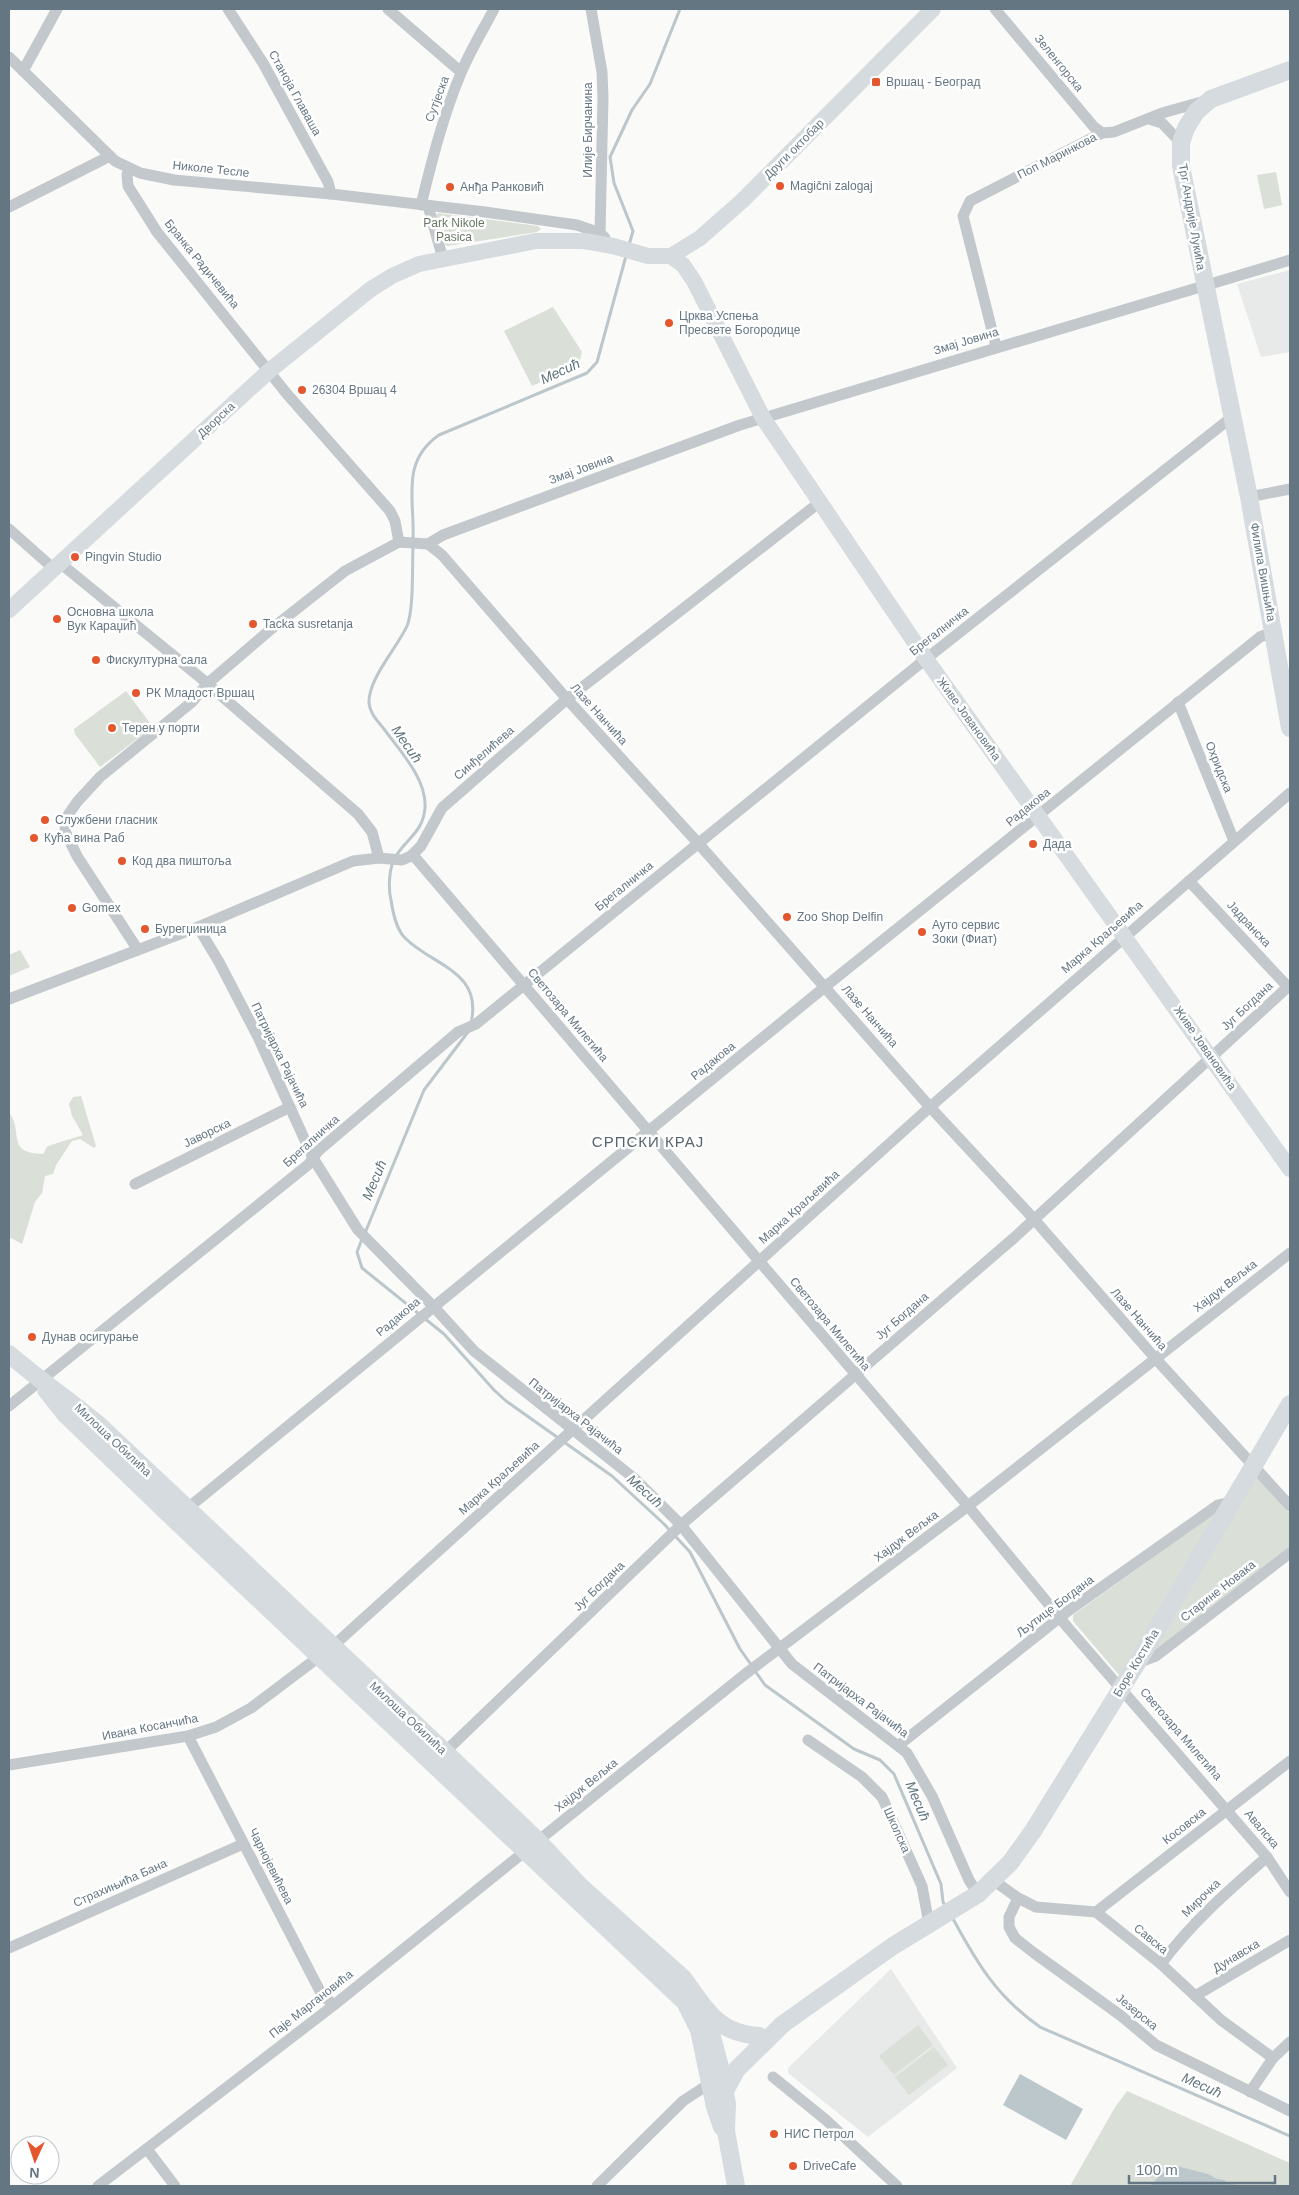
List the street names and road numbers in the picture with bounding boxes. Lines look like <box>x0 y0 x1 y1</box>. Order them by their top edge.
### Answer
street label: Зеленгорска <box>1032 32 1087 95</box>
street label: Станоја Главаша <box>266 48 324 138</box>
street label: Сутјеска <box>422 74 452 124</box>
street label: Илије Бирчанина <box>581 82 595 178</box>
street label: Други октобар <box>761 116 827 182</box>
street label: Поп Маринкова <box>1015 130 1099 182</box>
street label: Николе Тесле <box>172 158 250 180</box>
street label: Трг Андрије Лукића <box>1176 163 1208 272</box>
street label: Бранка Радичевића <box>162 217 242 312</box>
street label: Змај Јовина <box>932 324 1000 358</box>
street label: Дворска <box>194 399 238 441</box>
street label: Змај Јовина <box>547 451 615 487</box>
street label: Филипа Вишњића <box>1247 521 1279 623</box>
street label: Брегалничка <box>907 603 971 658</box>
street label: Живе Јовановића <box>934 675 1004 764</box>
street label: Лазе Нанчића <box>568 680 631 748</box>
street label: Синђелићева <box>451 723 517 783</box>
street label: Охридска <box>1202 739 1236 795</box>
street label: Радакова <box>1003 785 1053 829</box>
street label: Брегалничка <box>592 858 656 914</box>
street label: Марка Краљевића <box>1058 898 1146 976</box>
street label: Јадранска <box>1224 898 1274 950</box>
street label: Светозара Милетића <box>525 966 611 1065</box>
street label: Југ Богдана <box>1218 978 1276 1033</box>
street label: Лазе Нанчића <box>839 982 901 1050</box>
street label: Патријарха Рајачића <box>248 1000 312 1110</box>
street label: Живе Јовановића <box>1171 1003 1239 1093</box>
street label: Радакова <box>688 1039 738 1083</box>
street label: Брегалничка <box>280 1112 342 1170</box>
street label: Јаворска <box>181 1116 233 1150</box>
street label: Марка Краљевића <box>756 1167 842 1247</box>
street label: Хајдук Вељка <box>1190 1257 1260 1315</box>
street label: Светозара Милетића <box>787 1275 873 1374</box>
street label: Лазе Нанчића <box>1108 1285 1170 1353</box>
street label: Југ Богдана <box>873 1289 931 1343</box>
street label: Радакова <box>373 1294 423 1339</box>
street label: Патријарха Рајачића <box>526 1375 626 1457</box>
street label: Милоша Обилића <box>72 1401 155 1479</box>
street label: Марка Краљевића <box>456 1438 542 1518</box>
street label: Хајдук Вељка <box>871 1507 941 1565</box>
street label: Старине Новака <box>1178 1557 1258 1625</box>
street label: Југ Богдана <box>571 1558 628 1614</box>
street label: Љутице Богдана <box>1014 1572 1097 1640</box>
street label: Боре Костића <box>1110 1626 1162 1699</box>
street label: Патријарха Рајачића <box>811 1660 912 1740</box>
street label: Милоша Обилића <box>367 1679 450 1757</box>
street label: Светозара Милетића <box>1137 1685 1225 1783</box>
street label: Ивана Косанчића <box>101 1711 199 1743</box>
street label: Хајдук Вељка <box>552 1755 620 1815</box>
street label: Школска <box>881 1805 913 1855</box>
street label: Косовска <box>1160 1805 1209 1847</box>
street label: Авалска <box>1242 1807 1282 1851</box>
street label: Чарнојевићева <box>246 1826 296 1907</box>
street label: Страхињића Бана <box>71 1856 169 1910</box>
street label: Мирочка <box>1179 1876 1223 1920</box>
street label: Савска <box>1131 1921 1171 1957</box>
street label: Дунавска <box>1210 1936 1262 1975</box>
street label: Паје Маргановића <box>267 1967 356 2041</box>
street label: Језерска <box>1113 1991 1161 2033</box>

